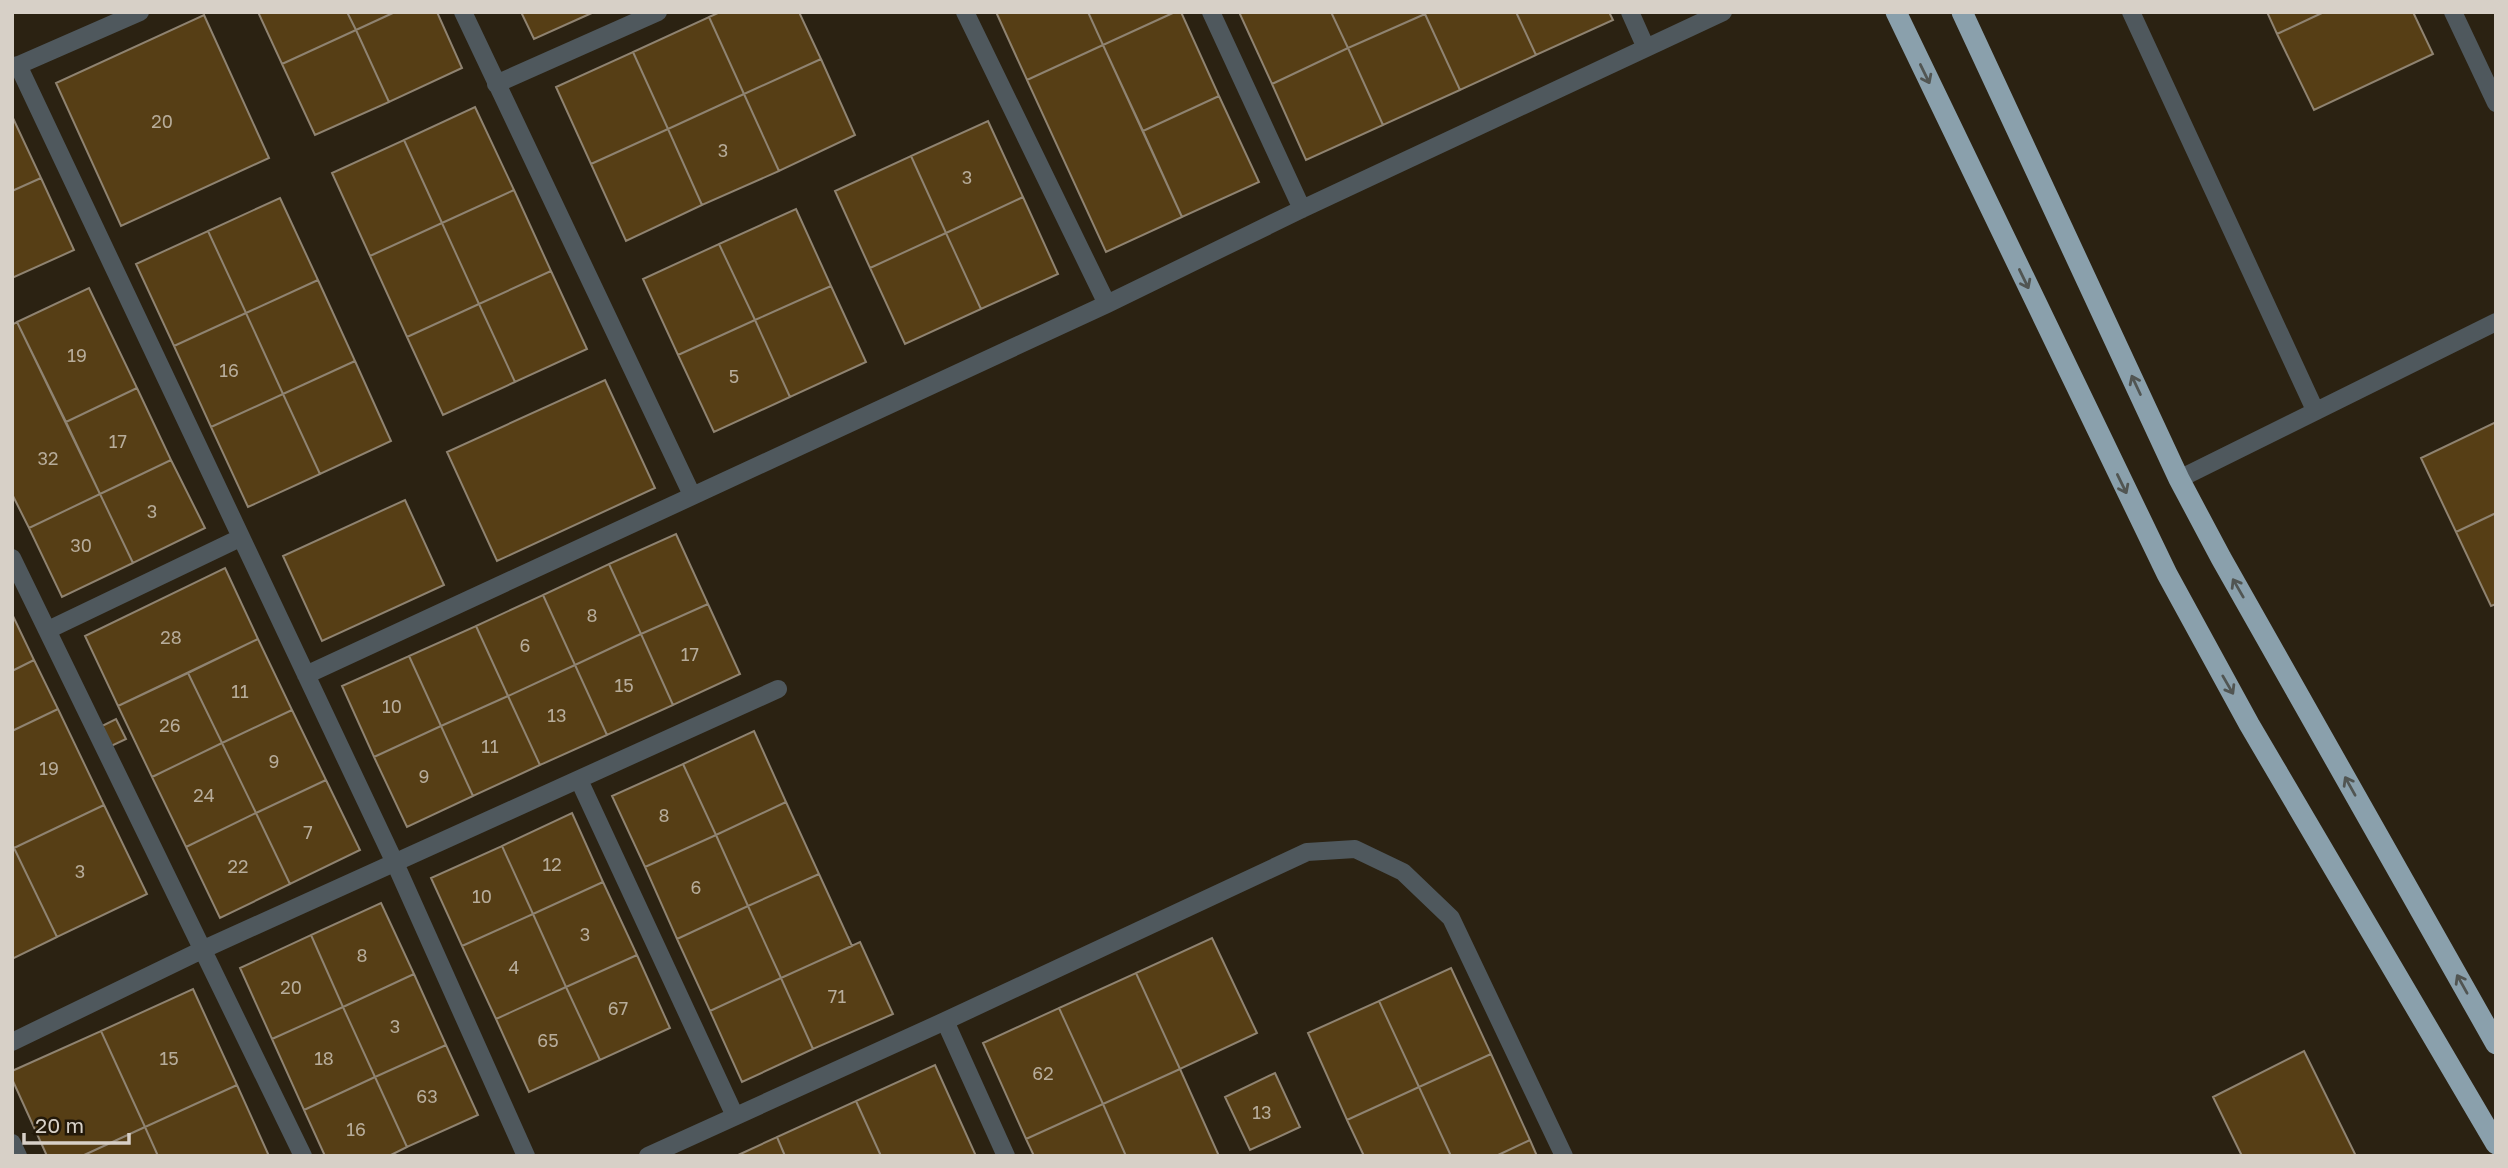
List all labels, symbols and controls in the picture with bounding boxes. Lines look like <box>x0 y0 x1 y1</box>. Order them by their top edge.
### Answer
one-way arrow <box>1919 63 1932 84</box>
house number: 20 <box>151 110 173 132</box>
house number: 3 <box>718 139 728 161</box>
house number: 3 <box>962 166 972 188</box>
one-way arrow <box>2017 268 2031 289</box>
house number: 19 <box>67 344 87 366</box>
house number: 16 <box>219 359 239 381</box>
house number: 5 <box>729 365 739 387</box>
one-way arrow <box>2129 375 2142 396</box>
house number: 17 <box>109 430 127 452</box>
house number: 32 <box>38 447 58 469</box>
one-way arrow <box>2116 473 2129 494</box>
house number: 3 <box>147 500 157 522</box>
house number: 30 <box>70 534 92 556</box>
one-way arrow <box>2231 579 2245 599</box>
house number: 8 <box>587 604 597 626</box>
house number: 28 <box>160 626 182 648</box>
house number: 6 <box>520 634 530 656</box>
house number: 17 <box>681 643 699 665</box>
house number: 15 <box>614 674 634 696</box>
one-way arrow <box>2221 675 2235 695</box>
house number: 11 <box>231 680 249 702</box>
house number: 10 <box>382 695 402 717</box>
house number: 13 <box>547 704 567 726</box>
house number: 26 <box>159 714 181 736</box>
house number: 11 <box>481 735 499 757</box>
house number: 9 <box>269 750 279 772</box>
house number: 19 <box>39 757 59 779</box>
house number: 9 <box>419 765 429 787</box>
one-way arrow <box>2343 777 2357 797</box>
house number: 24 <box>193 784 215 806</box>
house number: 8 <box>659 804 669 826</box>
house number: 7 <box>303 821 313 843</box>
house number: 12 <box>542 853 562 875</box>
house number: 22 <box>228 855 248 877</box>
house number: 3 <box>75 860 85 882</box>
house number: 6 <box>691 876 701 898</box>
house number: 10 <box>472 885 492 907</box>
house number: 3 <box>580 923 590 945</box>
house number: 8 <box>357 944 367 966</box>
house number: 4 <box>509 956 520 978</box>
one-way arrow <box>2455 975 2469 995</box>
house number: 20 <box>280 976 302 998</box>
house number: 71 <box>828 985 846 1007</box>
house number: 67 <box>608 997 628 1019</box>
house number: 3 <box>390 1015 400 1037</box>
house number: 65 <box>537 1029 559 1051</box>
house number: 15 <box>159 1047 179 1069</box>
house number: 18 <box>314 1047 334 1069</box>
house number: 62 <box>1032 1062 1054 1084</box>
house number: 63 <box>416 1085 438 1107</box>
house number: 13 <box>1252 1101 1272 1123</box>
scale bar <box>24 1102 130 1146</box>
text: 20 m <box>35 1112 84 1138</box>
house number: 16 <box>346 1118 366 1140</box>

